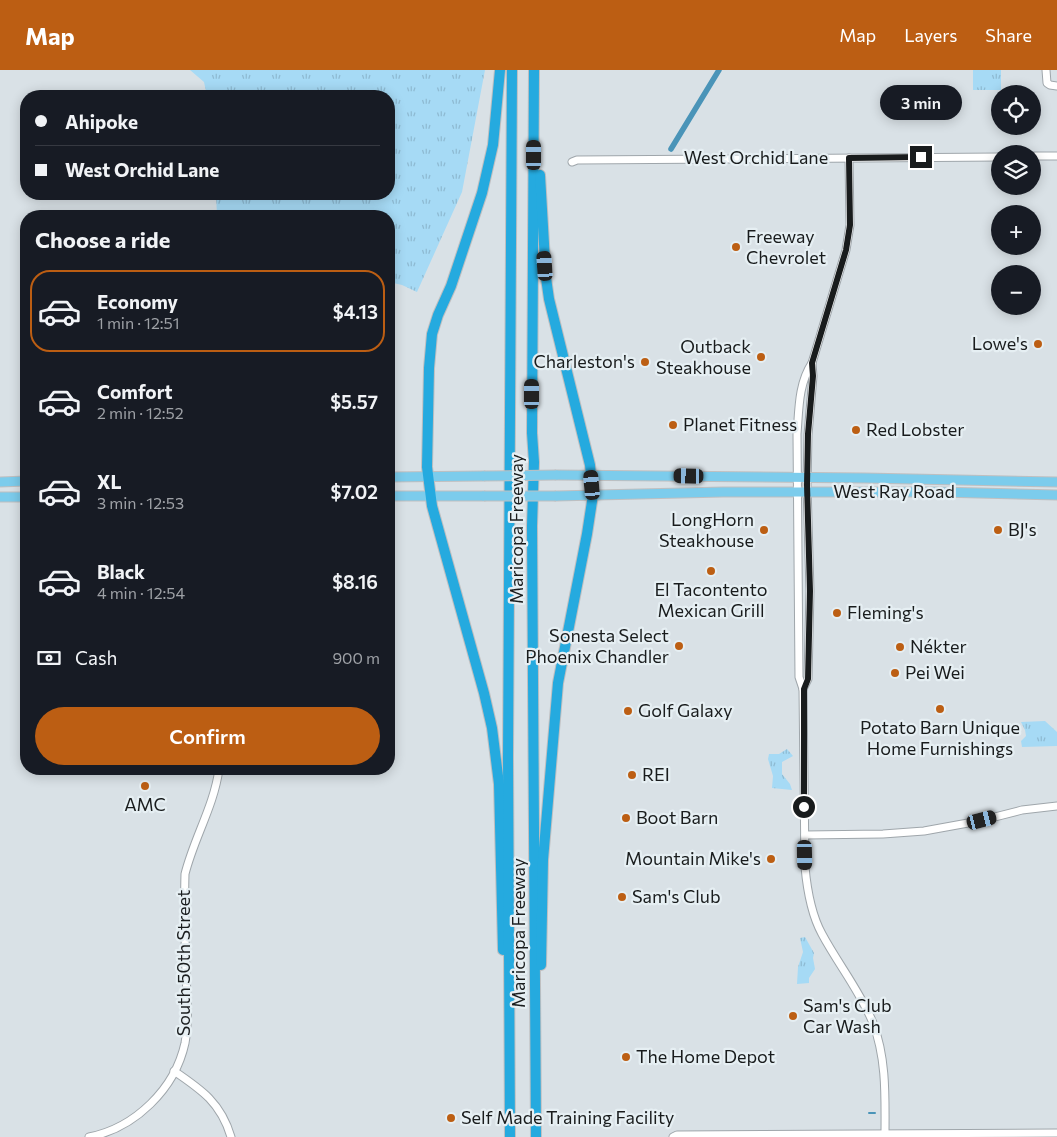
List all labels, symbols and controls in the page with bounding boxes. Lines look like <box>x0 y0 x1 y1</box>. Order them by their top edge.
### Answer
text: Map <box>25 21 75 50</box>
text: Map <box>839 24 876 46</box>
text: Layers <box>904 24 957 46</box>
text: Share <box>985 24 1032 46</box>
callout: 3 min <box>880 84 962 119</box>
map controls <box>991 85 1041 315</box>
button: locate <box>991 85 1041 135</box>
text: 3 min <box>901 93 941 112</box>
text: Ahipoke <box>65 110 138 133</box>
car <box>526 140 541 170</box>
button: layers <box>991 145 1041 195</box>
street label: West Orchid Lane <box>684 146 828 168</box>
route end <box>910 146 932 168</box>
text: West Orchid Lane <box>65 158 219 181</box>
button: + <box>991 205 1041 255</box>
place label: Freeway Chevrolet <box>746 225 826 268</box>
text: Choose a ride <box>35 226 170 253</box>
marker: Freeway Chevrolet <box>730 241 742 253</box>
car <box>536 251 553 281</box>
button: − <box>991 265 1041 315</box>
icon: car <box>37 289 82 334</box>
text: Economy <box>97 290 178 313</box>
text: $4.13 <box>333 300 378 323</box>
text: 1 min · 12:51 <box>97 313 180 332</box>
place label: Lowe's <box>972 332 1028 354</box>
place label: Outback Steakhouse <box>656 335 751 378</box>
marker: Lowe's <box>1032 338 1044 350</box>
place label: Charleston's <box>533 350 635 372</box>
marker: Outback Steakhouse <box>755 351 767 363</box>
marker: Charleston's <box>639 356 651 368</box>
icon: car <box>37 379 82 424</box>
car <box>524 379 539 409</box>
text: Comfort <box>97 380 173 403</box>
text: $5.57 <box>330 390 378 413</box>
text: 2 min · 12:52 <box>97 403 184 422</box>
place label: Planet Fitness <box>683 413 797 435</box>
place label: Red Lobster <box>866 418 964 440</box>
marker: Planet Fitness <box>667 419 679 431</box>
marker: Red Lobster <box>850 424 862 436</box>
street label: Maricopa Freeway <box>505 454 527 604</box>
car <box>673 468 704 484</box>
icon: car <box>37 469 82 514</box>
car <box>583 469 600 501</box>
text: XL <box>97 470 122 493</box>
text: $7.02 <box>331 480 378 503</box>
street label: West Ray Road <box>833 480 955 502</box>
text: 3 min · 12:53 <box>97 493 184 512</box>
place label: LongHorn Steakhouse <box>659 508 754 551</box>
place label: BJ's <box>1008 518 1037 540</box>
marker: LongHorn Steakhouse <box>758 524 770 536</box>
marker: BJ's <box>992 524 1004 536</box>
icon: car <box>37 559 82 604</box>
text: Black <box>97 560 145 583</box>
marker: El Tacontento Mexican Grill <box>705 565 717 577</box>
text: $8.16 <box>332 570 378 593</box>
place label: El Tacontento Mexican Grill <box>654 578 768 621</box>
text: 4 min · 12:54 <box>97 583 185 602</box>
place label: Fleming's <box>847 601 924 623</box>
marker: Fleming's <box>831 607 843 619</box>
place label: Sonesta Select Phoenix Chandler <box>525 624 669 667</box>
place label: Nékter <box>910 635 967 657</box>
marker: Sonesta Select Phoenix Chandler <box>673 640 685 652</box>
marker: Nékter <box>894 641 906 653</box>
icon: cash <box>35 644 63 672</box>
text: Cash <box>75 646 117 669</box>
text: 900 m <box>332 648 380 667</box>
place label: Pei Wei <box>905 661 965 683</box>
marker: Pei Wei <box>889 667 901 679</box>
place label: Golf Galaxy <box>638 699 733 721</box>
marker: Potato Barn Unique Home Furnishings <box>934 703 946 715</box>
marker: Golf Galaxy <box>622 705 634 717</box>
button: Confirm <box>35 707 380 765</box>
place label: Potato Barn Unique Home Furnishings <box>860 716 1020 759</box>
place label: REI <box>642 763 670 785</box>
marker: REI <box>626 769 638 781</box>
marker: AMC <box>139 780 151 792</box>
place label: AMC <box>124 793 166 815</box>
route start <box>793 796 815 818</box>
place label: Boot Barn <box>636 806 718 828</box>
car <box>965 809 998 831</box>
marker: Boot Barn <box>620 812 632 824</box>
car <box>797 840 812 870</box>
place label: Mountain Mike's <box>625 847 761 869</box>
marker: Mountain Mike's <box>765 853 777 865</box>
street label: Maricopa Freeway <box>507 858 529 1008</box>
place label: Sam's Club <box>632 885 721 907</box>
street label: South 50th Street <box>172 890 194 1036</box>
marker: Sam's Club <box>616 891 628 903</box>
place label: Sam's Club Car Wash <box>803 994 892 1037</box>
marker: Sam's Club Car Wash <box>787 1010 799 1022</box>
place label: The Home Depot <box>636 1045 775 1067</box>
marker: The Home Depot <box>620 1051 632 1063</box>
place label: Self Made Training Facility <box>461 1106 674 1128</box>
marker: Self Made Training Facility <box>445 1112 457 1124</box>

